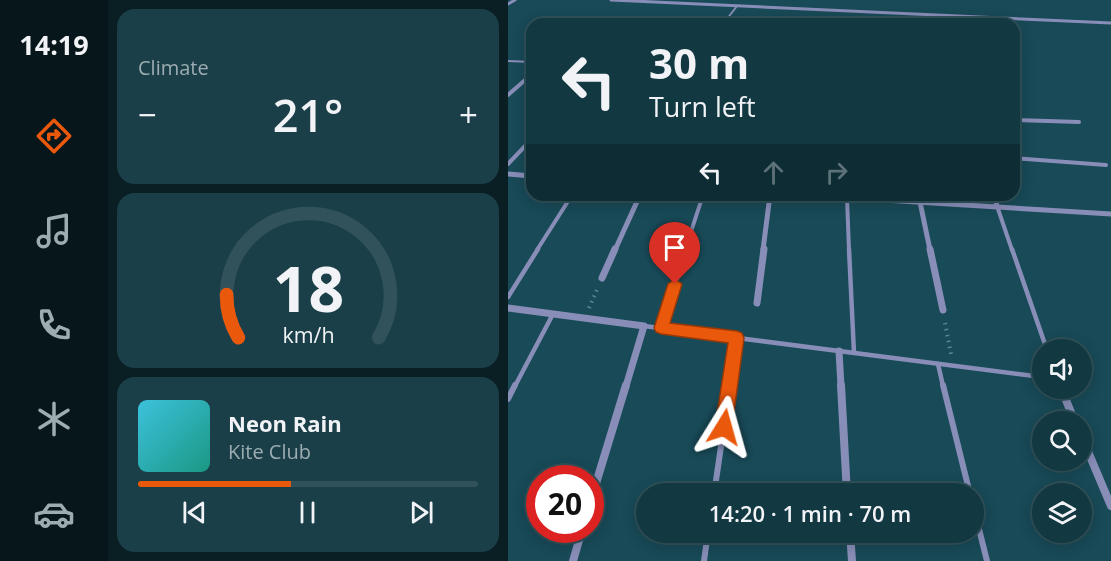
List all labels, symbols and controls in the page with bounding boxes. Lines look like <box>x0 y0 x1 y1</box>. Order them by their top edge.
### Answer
text: 14:19 <box>19 26 89 63</box>
text: 30 m <box>649 34 749 91</box>
icon: left <box>550 42 628 120</box>
text: Climate <box>138 54 209 81</box>
text: 21° <box>273 84 343 145</box>
text: Turn left <box>649 88 756 125</box>
text: − <box>138 92 157 137</box>
text: + <box>459 92 478 137</box>
icon: directions <box>33 115 75 157</box>
icon: left <box>694 156 727 189</box>
icon: ahead <box>757 156 790 189</box>
icon: right <box>820 156 853 189</box>
icon: music <box>33 210 75 252</box>
pin <box>649 222 700 284</box>
icon: arrive <box>658 231 691 264</box>
text: 18 <box>272 245 344 330</box>
icon: phone <box>33 304 75 346</box>
text: km/h <box>282 320 334 349</box>
map controls <box>1032 339 1092 543</box>
button: sound <box>1032 339 1092 399</box>
position arrow <box>692 395 756 459</box>
icon: climate <box>33 398 75 440</box>
text: Neon Rain <box>228 408 342 438</box>
button: search <box>1032 411 1092 471</box>
text: Kite Club <box>228 438 311 465</box>
speed limit sign: 20 <box>526 465 604 543</box>
button: layers <box>1032 483 1092 543</box>
icon: car <box>33 493 75 535</box>
icon: previous <box>178 496 211 529</box>
icon: pause <box>291 496 324 529</box>
icon: next <box>405 496 438 529</box>
text: 14:20 · 1 min · 70 m <box>709 498 911 528</box>

